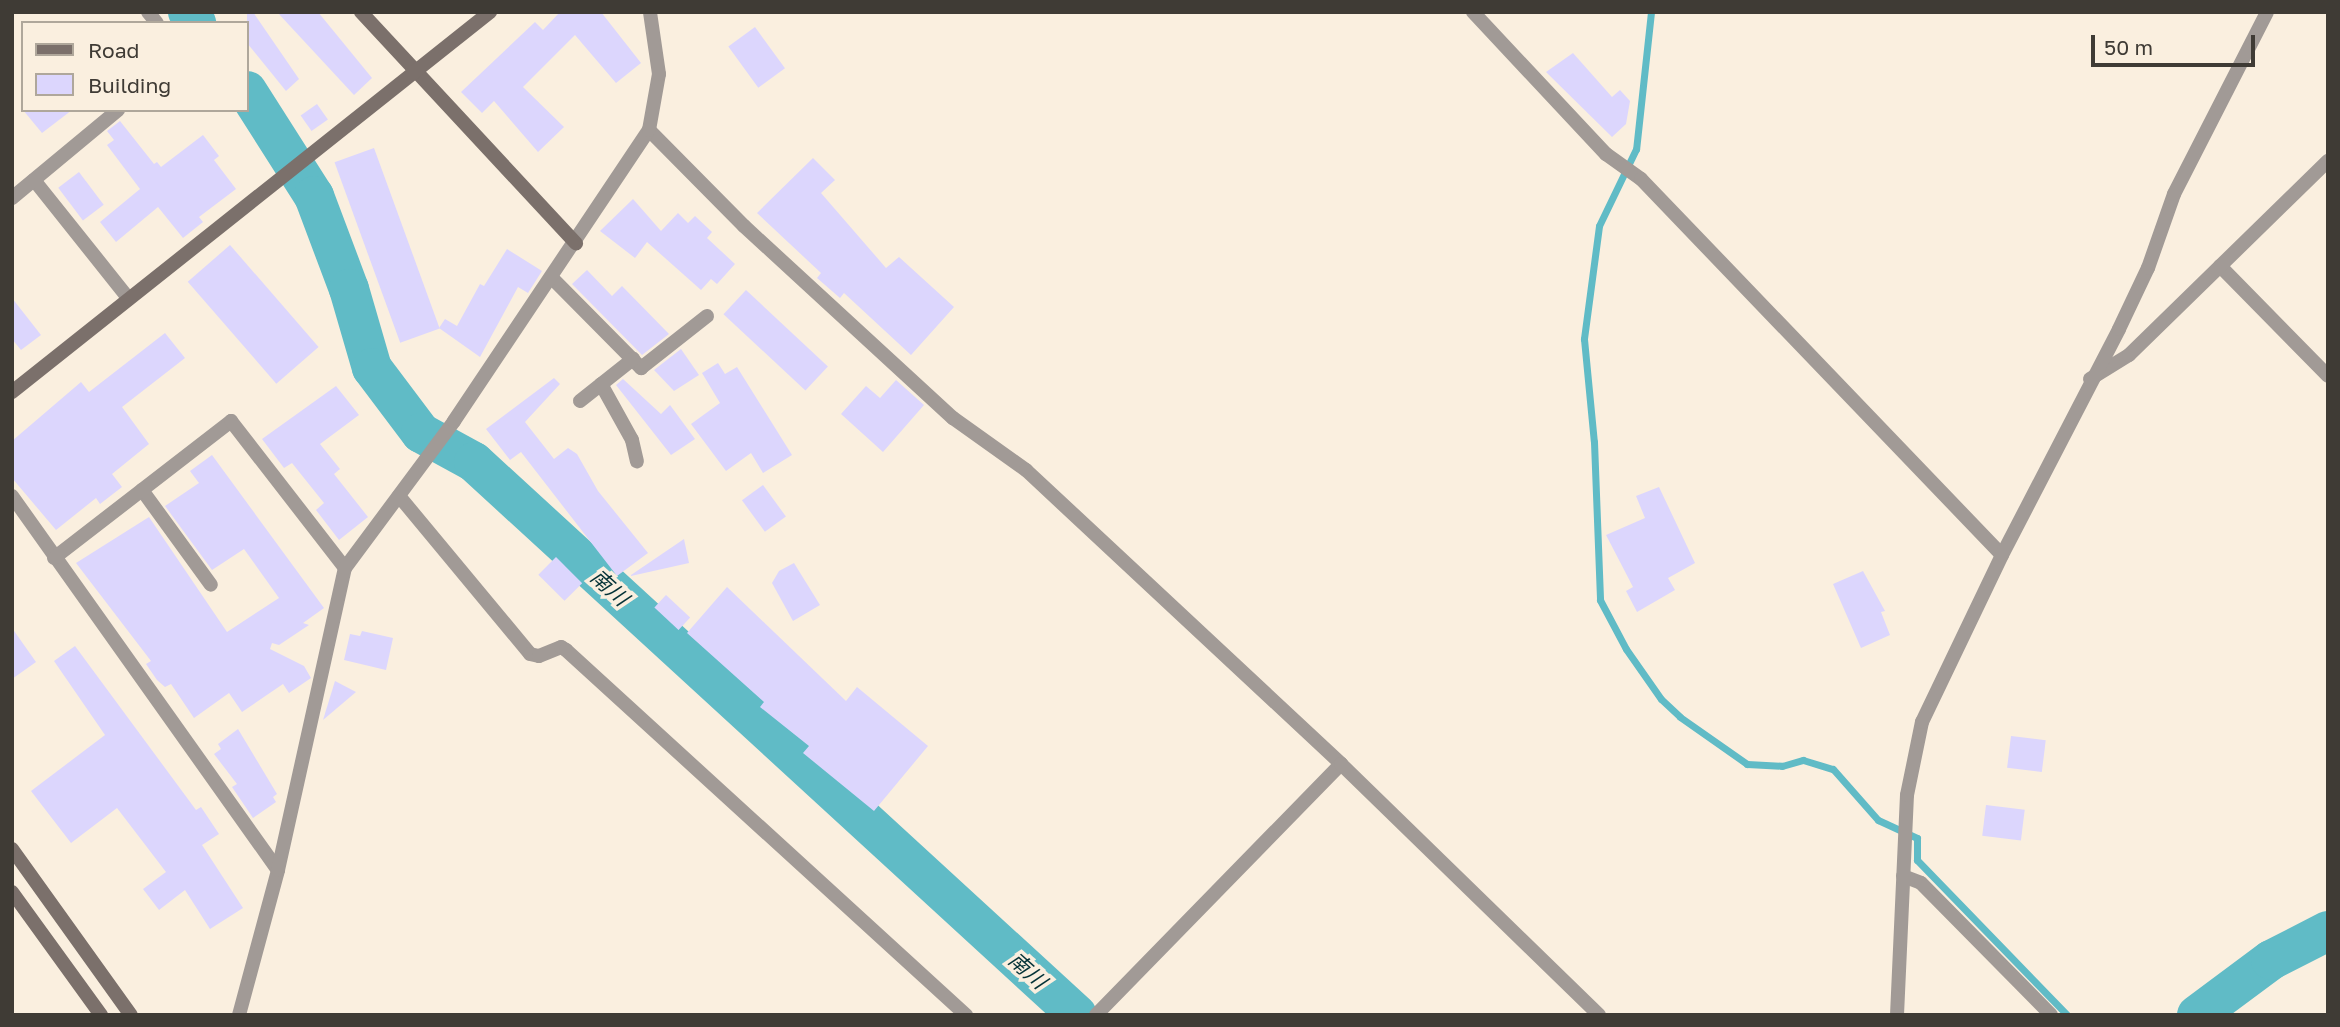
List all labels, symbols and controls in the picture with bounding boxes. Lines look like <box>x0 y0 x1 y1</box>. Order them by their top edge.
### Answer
legend <box>21 21 248 112</box>
scale bar <box>2095 21 2260 65</box>
text: 50 m <box>2104 34 2153 60</box>
text: Road <box>88 37 139 63</box>
text: Building <box>88 72 171 98</box>
water label: 南川 <box>586 564 634 610</box>
water label: 南川 <box>1004 947 1052 993</box>

